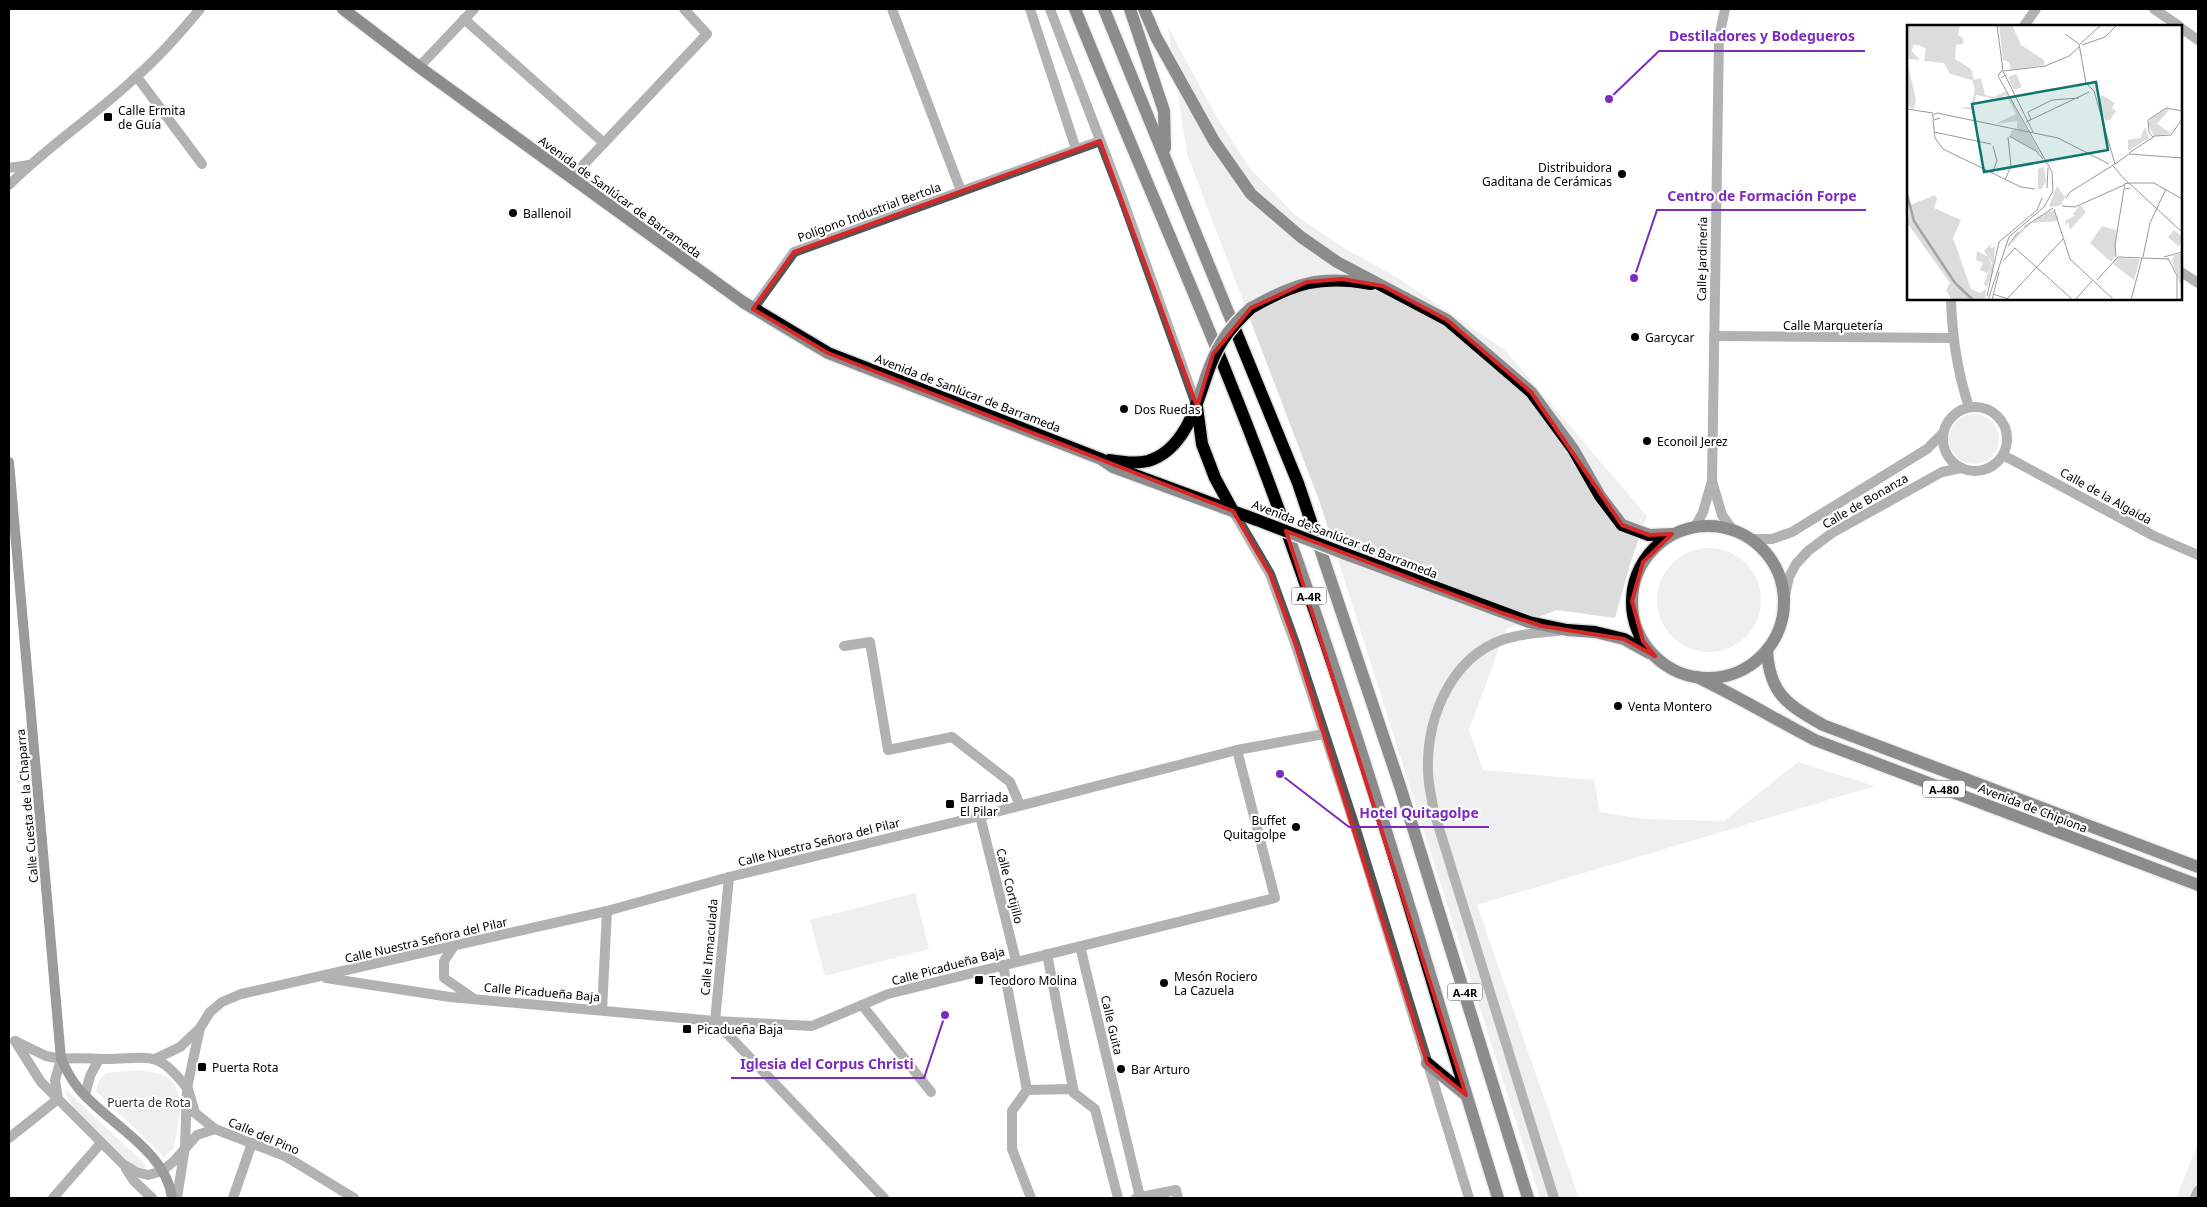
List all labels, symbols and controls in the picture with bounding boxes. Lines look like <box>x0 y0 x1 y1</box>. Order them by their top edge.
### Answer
callout: Destiladores y Bodegueros <box>1659 22 1865 51</box>
inset map <box>1907 25 2182 300</box>
text: Destiladores y Bodegueros <box>1669 26 1855 45</box>
place label: Calle Ermita de Guía <box>118 102 185 133</box>
marker: Calle Ermita de Guía <box>102 111 114 123</box>
street label: Avenida de Sanlúcar de Barrameda <box>535 132 705 262</box>
place label: Distribuidora Gaditana de Cerámicas <box>1482 159 1612 190</box>
marker: Distribuidora Gaditana de Cerámicas <box>1616 168 1628 180</box>
street label: Polígono Industrial Bertola <box>795 178 943 246</box>
callout: Centro de Formación Forpe <box>1657 181 1866 210</box>
text: Centro de Formación Forpe <box>1667 186 1857 205</box>
place label: Ballenoil <box>523 205 571 222</box>
marker: Ballenoil <box>507 207 519 219</box>
street label: Calle Jardinería <box>1693 217 1711 301</box>
street label: Calle Marquetería <box>1783 317 1883 334</box>
place label: Garcycar <box>1645 329 1695 346</box>
marker: Garcycar <box>1629 331 1641 343</box>
street label: Avenida de Sanlúcar de Barrameda <box>873 350 1063 436</box>
place label: Dos Ruedas <box>1134 401 1201 418</box>
marker: Dos Ruedas <box>1118 403 1130 415</box>
place label: Econoil Jerez <box>1657 433 1728 450</box>
marker: Econoil Jerez <box>1641 435 1653 447</box>
street label: Calle de la Algaida <box>2057 464 2155 528</box>
street label: Calle de Bonanza <box>1819 469 1911 533</box>
street label: Avenida de Sanlúcar de Barrameda <box>1250 496 1440 582</box>
road number: A-4R <box>1292 588 1326 604</box>
place label: Venta Montero <box>1628 698 1712 715</box>
marker: Venta Montero <box>1612 700 1624 712</box>
street label: Calle Cuesta de la Chaparra <box>12 728 42 884</box>
street label: Avenida de Chipiona <box>1976 779 2090 837</box>
road number: A-480 <box>1923 781 1965 798</box>
place label: Barriada El Pilar <box>960 789 1008 820</box>
marker: Barriada El Pilar <box>944 798 956 810</box>
callout: Hotel Quitagolpe <box>1349 798 1489 827</box>
text: Hotel Quitagolpe <box>1359 803 1479 822</box>
place label: Buffet Quitagolpe <box>1223 812 1287 843</box>
street label: Calle Nuestra Señora del Pilar <box>736 814 902 870</box>
marker: Buffet Quitagolpe <box>1290 821 1302 833</box>
street label: Calle Cortijillo <box>992 846 1028 926</box>
street label: Calle Inmaculada <box>696 898 722 996</box>
street label: Calle Nuestra Señora del Pilar <box>343 913 509 967</box>
street label: Calle Picadueña Baja <box>890 943 1006 989</box>
place label: Mesón Rociero La Cazuela <box>1174 968 1258 999</box>
place label: Teodoro Molina <box>989 972 1077 989</box>
marker: Teodoro Molina <box>973 974 985 986</box>
marker: Mesón Rociero La Cazuela <box>1158 977 1170 989</box>
street label: Calle Picadueña Baja <box>483 978 601 1006</box>
road number: A-4R <box>1448 984 1482 1000</box>
street label: Calle Guita <box>1097 994 1127 1056</box>
place label: Picadueña Baja <box>697 1021 783 1038</box>
marker: Picadueña Baja <box>681 1023 693 1035</box>
callout: Iglesia del Corpus Christi <box>731 1049 924 1078</box>
text: Iglesia del Corpus Christi <box>740 1054 914 1073</box>
place label: Puerta Rota <box>212 1059 278 1076</box>
marker: Puerta Rota <box>196 1061 208 1073</box>
place label: Bar Arturo <box>1131 1061 1190 1078</box>
marker: Bar Arturo <box>1115 1063 1127 1075</box>
park label: Puerta de Rota <box>107 1094 191 1111</box>
street label: Calle del Pino <box>226 1113 302 1159</box>

